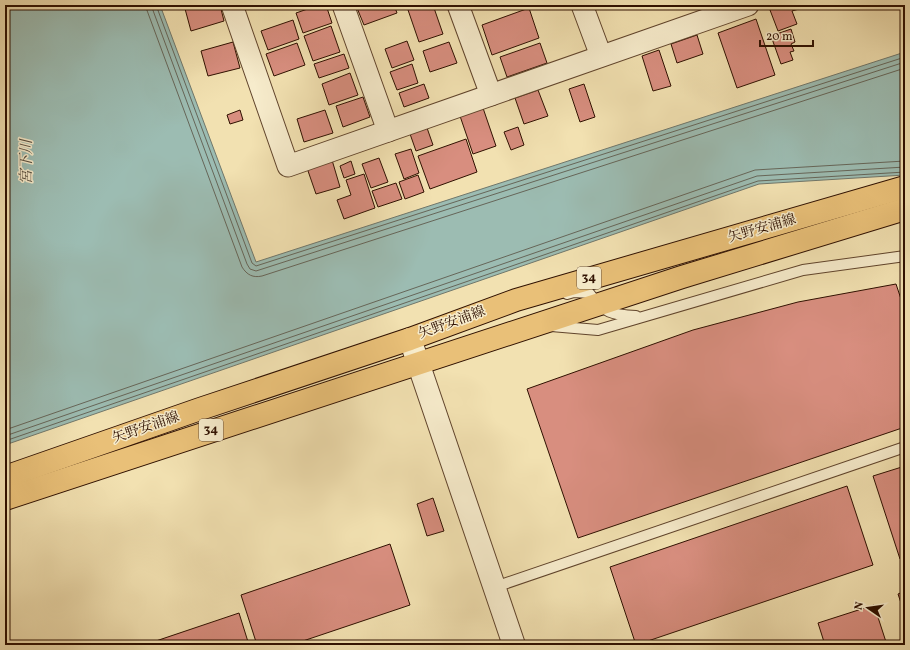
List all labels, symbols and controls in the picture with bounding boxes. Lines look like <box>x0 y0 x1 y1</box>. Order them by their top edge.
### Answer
scale bar <box>760 22 813 48</box>
text: 20 m <box>766 29 793 45</box>
water label: 宮下川 <box>17 138 38 185</box>
street label: 矢野安浦線 <box>726 210 798 248</box>
road number: 34 <box>577 267 601 289</box>
street label: 矢野安浦線 <box>416 302 488 344</box>
street label: 矢野安浦線 <box>110 408 182 448</box>
road number: 34 <box>199 419 223 441</box>
north arrow <box>848 588 888 628</box>
text: N <box>852 601 868 612</box>

